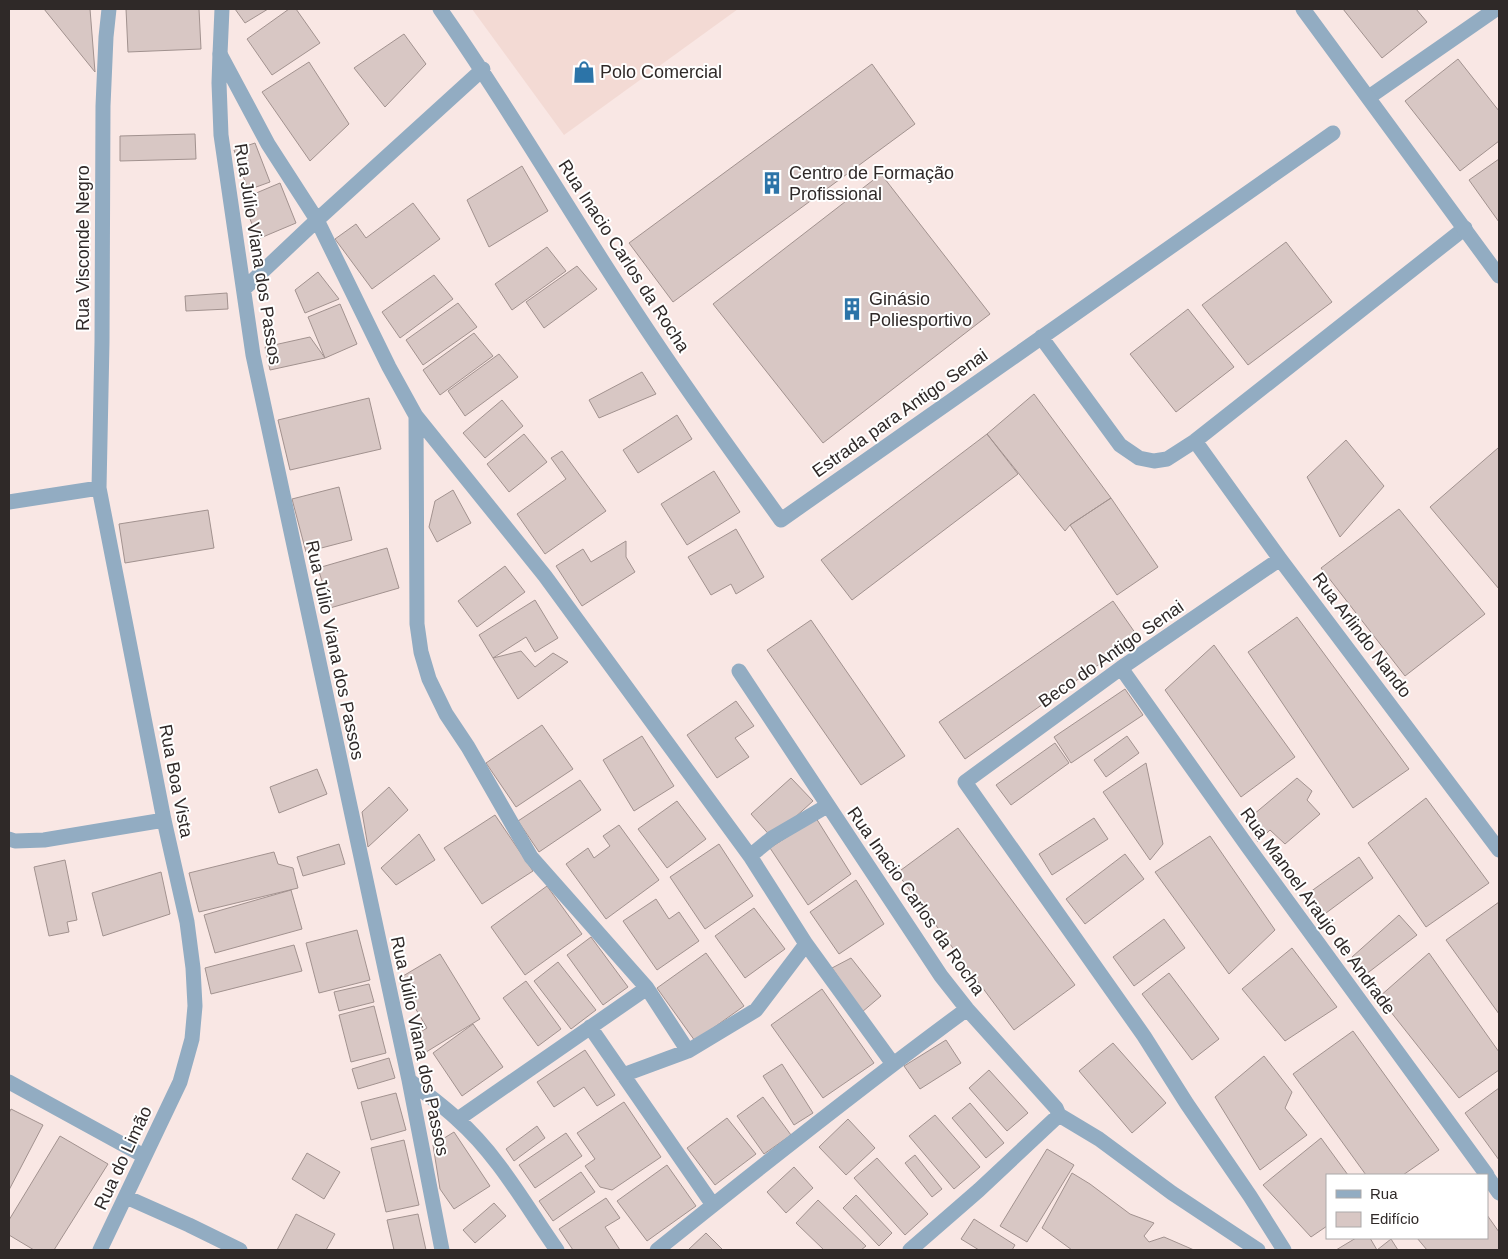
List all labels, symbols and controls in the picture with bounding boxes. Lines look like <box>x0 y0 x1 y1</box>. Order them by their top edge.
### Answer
shop icon: Polo Comercial <box>571 59 597 85</box>
place label: Polo Comercial <box>600 62 722 82</box>
street label: Rua Júlio Viana dos Passos <box>231 142 285 366</box>
street label: Rua Inacio Carlos da Rocha <box>554 156 694 357</box>
place label: Centro de Formação Profissional <box>789 163 954 204</box>
street label: Rua Visconde Negro <box>73 165 93 331</box>
building icon: Centro de Formação Profissional <box>759 170 785 196</box>
place label: Ginásio Poliesportivo <box>869 289 972 330</box>
building icon: Ginásio Poliesportivo <box>839 296 865 322</box>
street label: Estrada para Antigo Senai <box>809 345 991 481</box>
street label: Rua Júlio Viana dos Passos <box>302 538 368 762</box>
street label: Rua Arlindo Nando <box>1309 569 1415 701</box>
street label: Beco do Antigo Senai <box>1035 596 1187 712</box>
street label: Rua Boa Vista <box>155 723 197 840</box>
street label: Rua Inacio Carlos da Rocha <box>843 803 989 1000</box>
street label: Rua Manoel Araujo de Andrade <box>1236 804 1400 1018</box>
street label: Rua Júlio Viana dos Passos <box>387 934 453 1158</box>
street label: Rua do Limão <box>90 1103 156 1213</box>
legend <box>1326 1174 1488 1239</box>
text: Rua <box>1370 1185 1398 1202</box>
text: Edifício <box>1370 1210 1419 1227</box>

